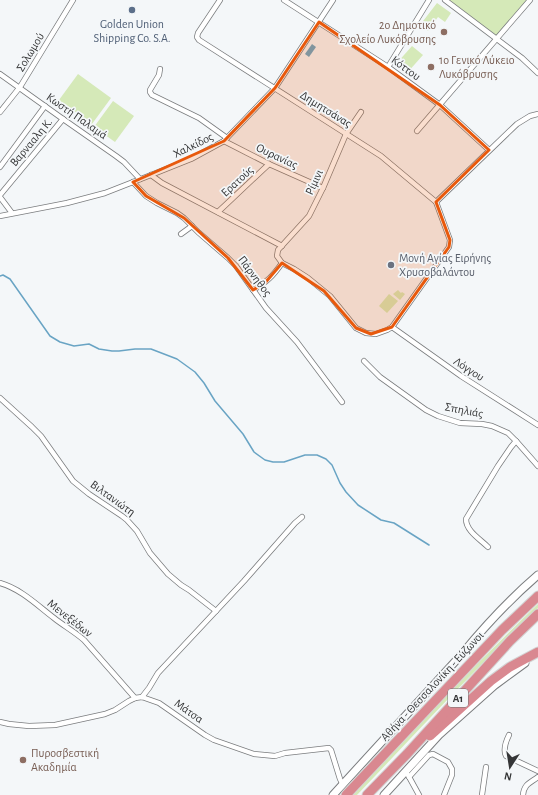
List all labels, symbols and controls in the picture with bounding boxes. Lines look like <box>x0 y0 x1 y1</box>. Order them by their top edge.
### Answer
marker: Golden Union Shipping Co. S.A. <box>127 5 137 15</box>
place label: Golden Union Shipping Co. S.A. <box>93 18 171 44</box>
place label: 2ο Δημοτικό Σχολείο Λυκόβρυσης <box>339 19 436 46</box>
marker: 2ο Δημοτικό Σχολείο Λυκόβρυσης <box>439 27 449 37</box>
street label: Σολωμού <box>14 30 46 73</box>
street label: Κόττου <box>389 54 423 83</box>
place label: 1ο Γενικό Λύκειο Λυκόβρυσης <box>439 54 515 81</box>
marker: 1ο Γενικό Λύκειο Λυκόβρυσης <box>426 62 436 72</box>
street label: Δημητσάνας <box>298 89 354 130</box>
street label: Κωστή Παλαμά <box>44 91 110 141</box>
street label: Βαρνααλη Κ. <box>8 116 54 168</box>
street label: Χαλκίδος <box>171 130 216 161</box>
street label: Ουρανίας <box>254 141 300 172</box>
street label: Ερατούς <box>219 163 256 199</box>
street label: Ρίμινι <box>303 167 325 197</box>
place label: Μονή Αγίας Ειρήνης Χρυσοβαλάντου <box>399 252 492 278</box>
street label: Πάρνηθος <box>235 254 274 299</box>
marker: Μονή Αγίας Ειρήνης Χρυσοβαλάντου <box>386 260 396 270</box>
street label: Λόγγου <box>452 355 487 383</box>
street label: Σπηλιάς <box>444 400 485 421</box>
street label: Βιλτανιώτη <box>88 478 138 518</box>
street label: Μενεξέδων <box>45 597 95 640</box>
street label: Αθήνα - Θεσσαλονίκη - Εύζωνοι <box>378 629 487 744</box>
road number: Α1 <box>448 689 468 707</box>
street label: Μάτσα <box>172 697 206 725</box>
place label: Πυροσβεστική Ακαδημία <box>31 747 99 773</box>
north arrow <box>490 747 530 787</box>
marker: Πυροσβεστική Ακαδημία <box>18 755 28 765</box>
text: N <box>503 770 513 782</box>

